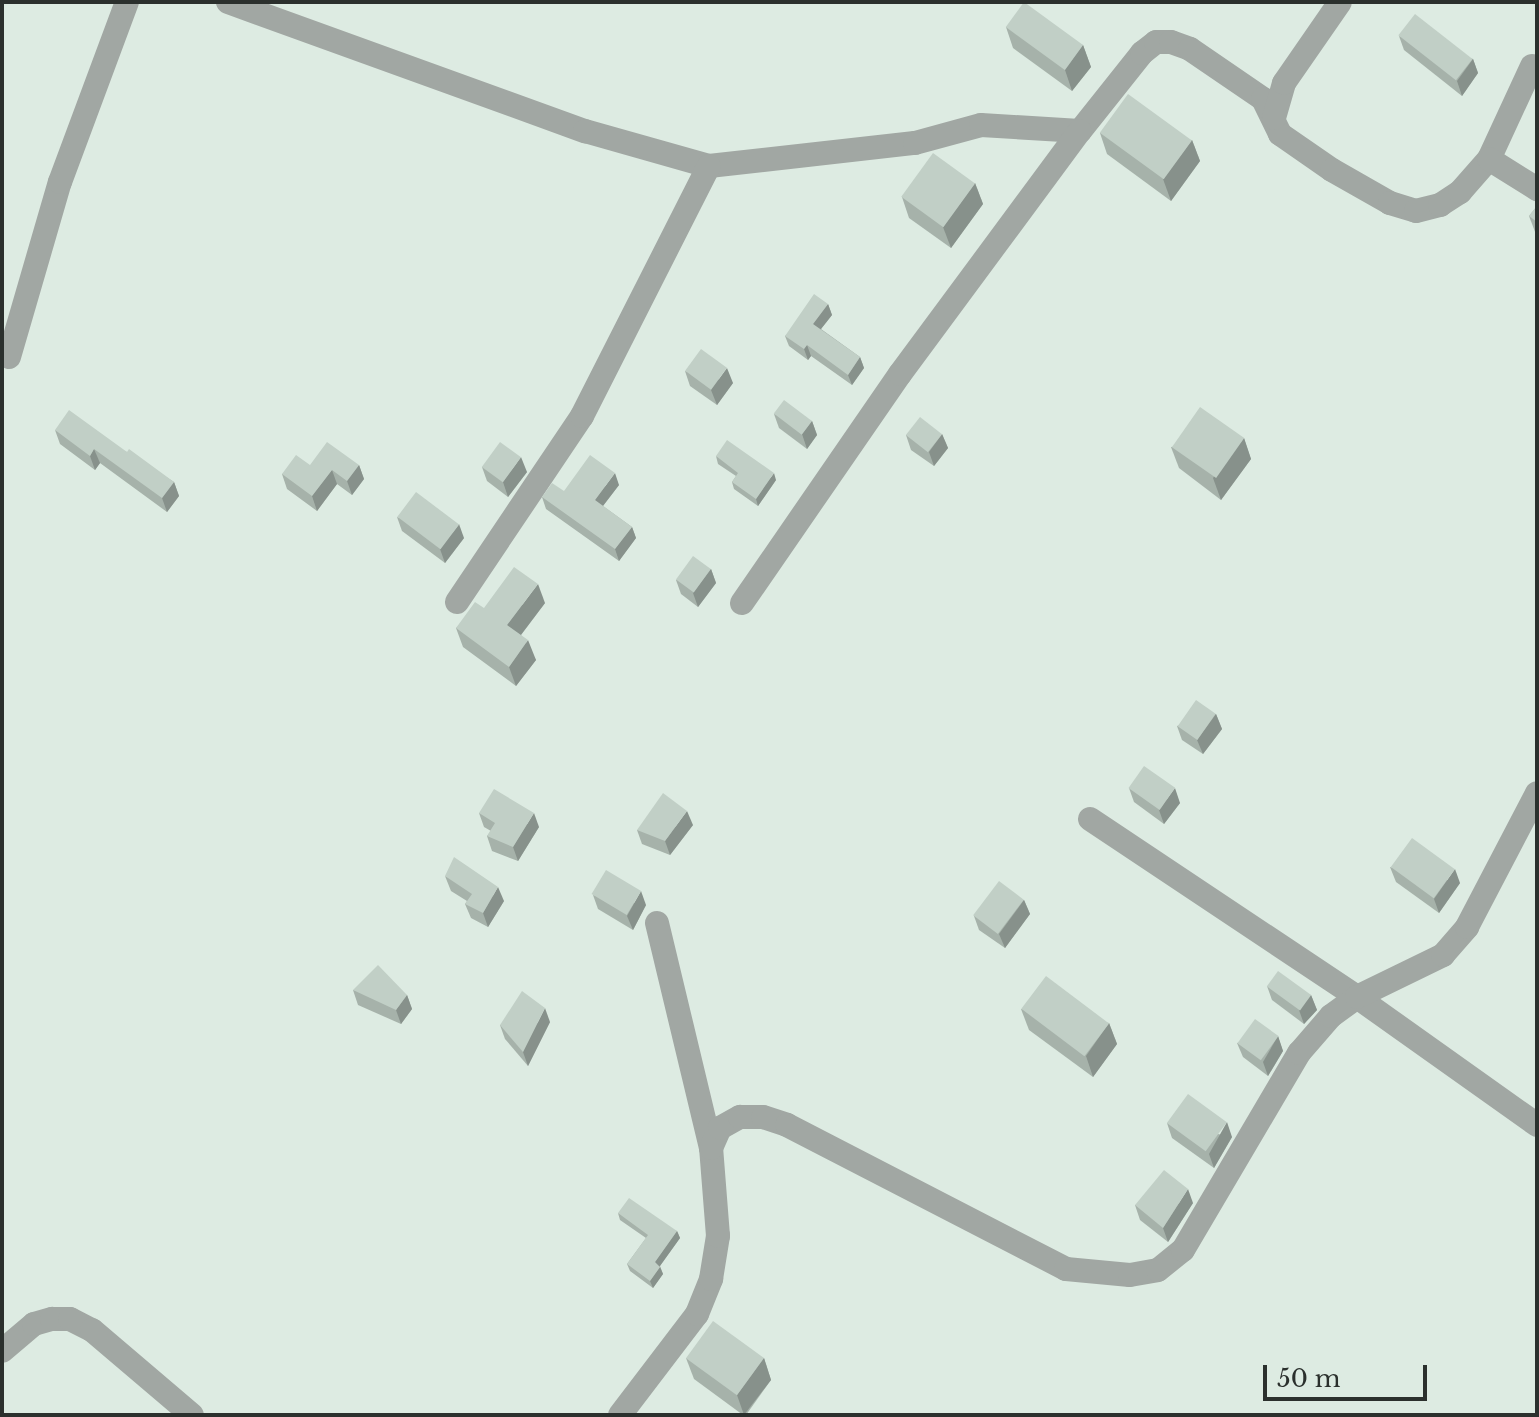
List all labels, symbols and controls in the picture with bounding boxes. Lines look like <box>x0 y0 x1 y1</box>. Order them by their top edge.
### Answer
scale bar <box>1267 1349 1431 1399</box>
text: 50 m <box>1277 1364 1340 1393</box>

